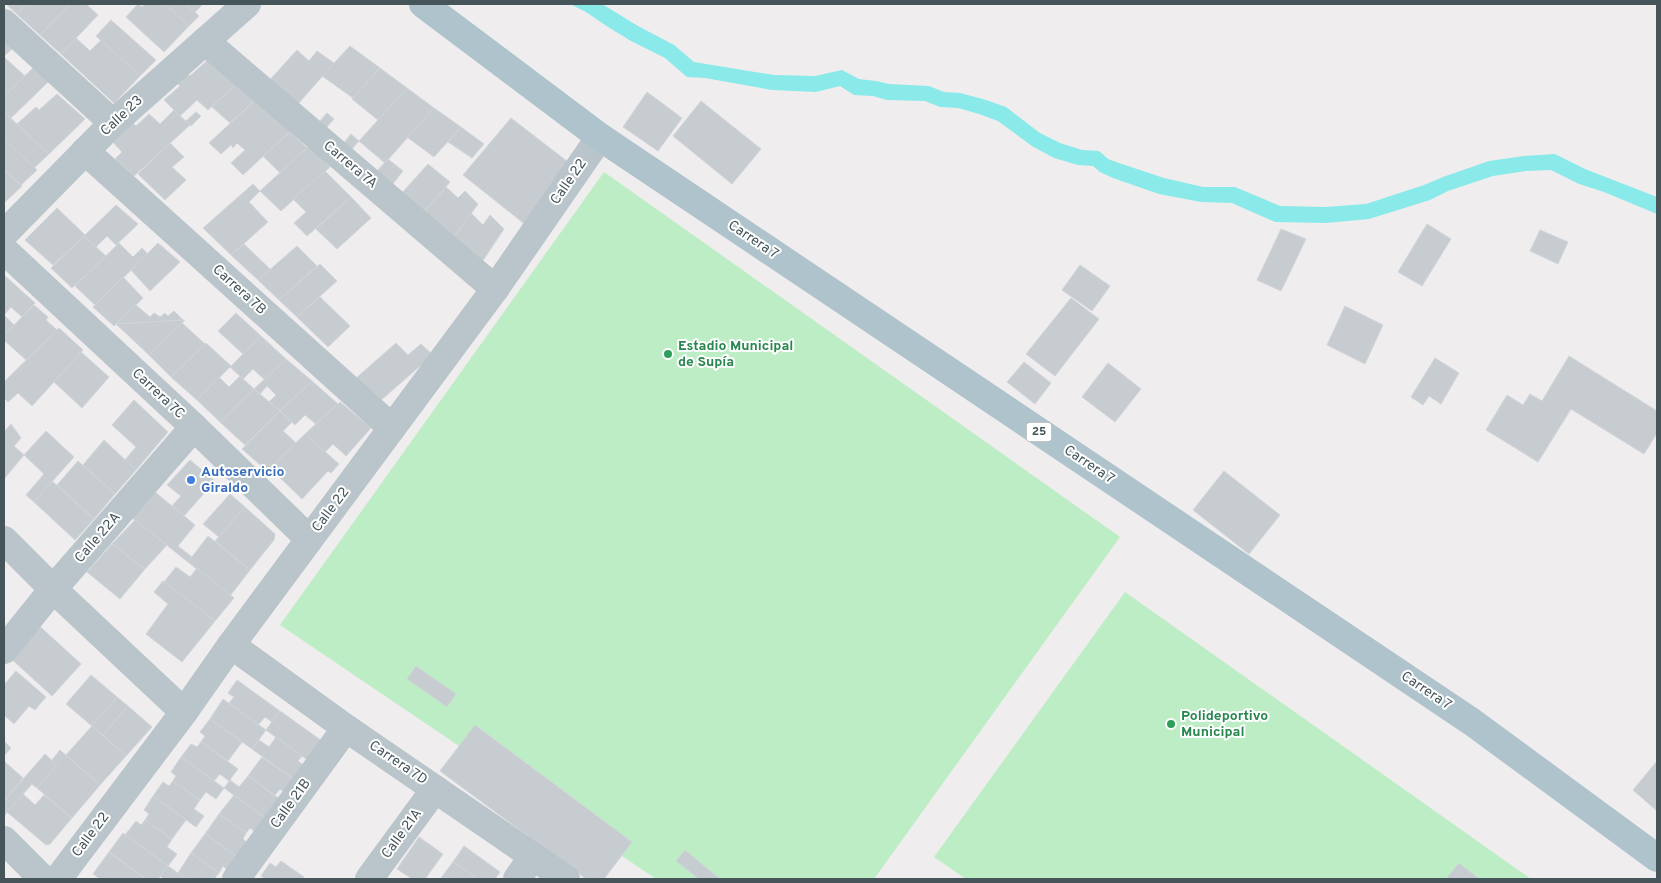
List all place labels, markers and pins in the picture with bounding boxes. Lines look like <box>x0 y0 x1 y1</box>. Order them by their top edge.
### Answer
place label: Estadio Municipal de Supía <box>678 338 793 371</box>
marker: Estadio Municipal de Supía <box>662 348 674 360</box>
place label: Autoservicio Giraldo <box>201 464 284 497</box>
marker: Autoservicio Giraldo <box>185 474 197 486</box>
place label: Polideportivo Municipal <box>1181 708 1268 741</box>
marker: Polideportivo Municipal <box>1165 718 1177 730</box>

